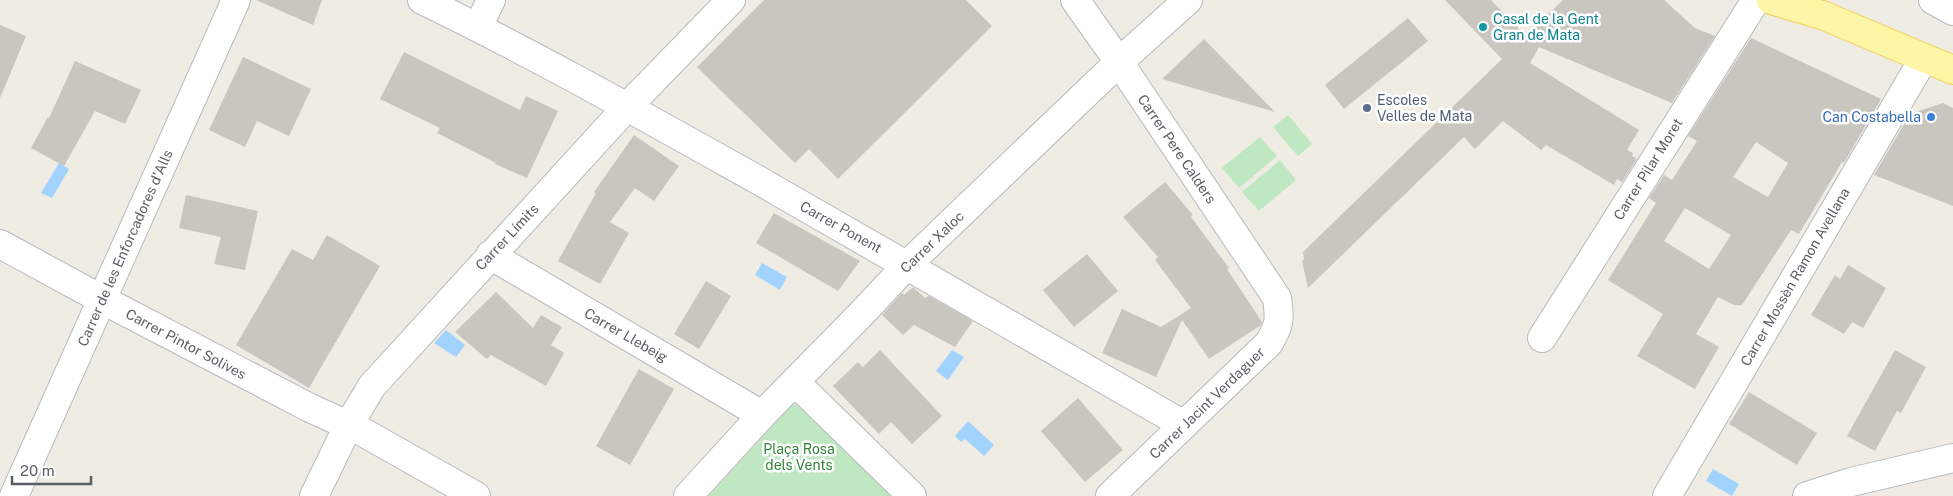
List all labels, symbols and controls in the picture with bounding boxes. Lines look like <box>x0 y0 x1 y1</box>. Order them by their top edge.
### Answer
place label: Casal de la Gent Gran de Mata <box>1493 11 1599 43</box>
marker: Casal de la Gent Gran de Mata <box>1477 21 1489 33</box>
street label: Carrer Pere Calders <box>1135 91 1219 207</box>
place label: Escoles Velles de Mata <box>1377 92 1472 124</box>
marker: Escoles Velles de Mata <box>1361 102 1373 114</box>
place label: Can Costabella <box>1822 109 1921 125</box>
marker: Can Costabella <box>1925 111 1937 123</box>
street label: Carrer Pilar Moret <box>1610 115 1686 223</box>
street label: Carrer de les Enforcadores d'Alls <box>74 147 176 349</box>
street label: Carrer Mossèn Ramon Avellana <box>1737 185 1853 369</box>
street label: Carrer Ponent <box>797 198 885 256</box>
street label: Carrer Límits <box>472 201 542 273</box>
street label: Carrer Xaloc <box>897 208 967 276</box>
street label: Carrer Pintor Solives <box>123 305 249 383</box>
street label: Carrer Llebeig <box>582 305 671 365</box>
street label: Carrer Jacint Verdaguer <box>1146 344 1268 462</box>
park label: Plaça Rosa dels Vents <box>763 441 835 473</box>
scale bar <box>12 454 91 486</box>
text: 20 m <box>20 462 55 479</box>

